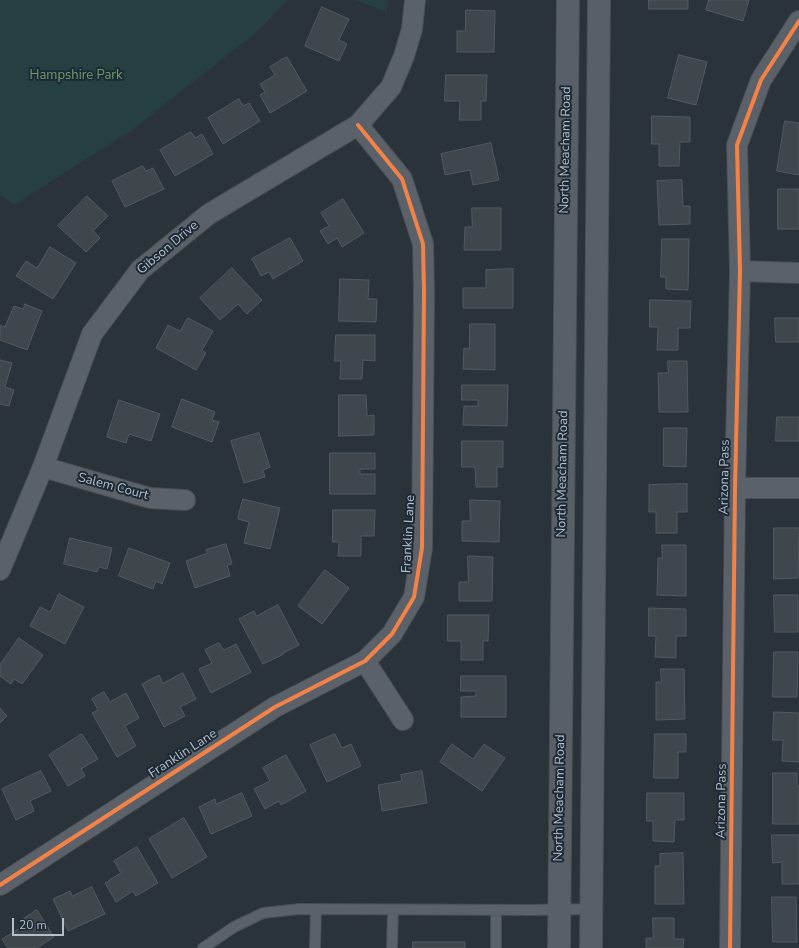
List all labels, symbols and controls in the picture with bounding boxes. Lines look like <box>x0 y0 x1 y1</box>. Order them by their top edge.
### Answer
park label: Hampshire Park <box>30 68 122 84</box>
street label: North Meacham Road <box>557 86 575 214</box>
street label: Gibson Drive <box>134 218 202 278</box>
street label: North Meacham Road <box>554 410 572 538</box>
street label: Arizona Pass <box>717 439 733 515</box>
street label: Salem Court <box>76 470 150 504</box>
street label: Franklin Lane <box>399 495 419 573</box>
street label: Franklin Lane <box>146 726 220 782</box>
street label: North Meacham Road <box>551 734 569 862</box>
street label: Arizona Pass <box>714 763 730 839</box>
scale bar <box>14 910 66 936</box>
text: 20 m <box>19 917 47 933</box>

